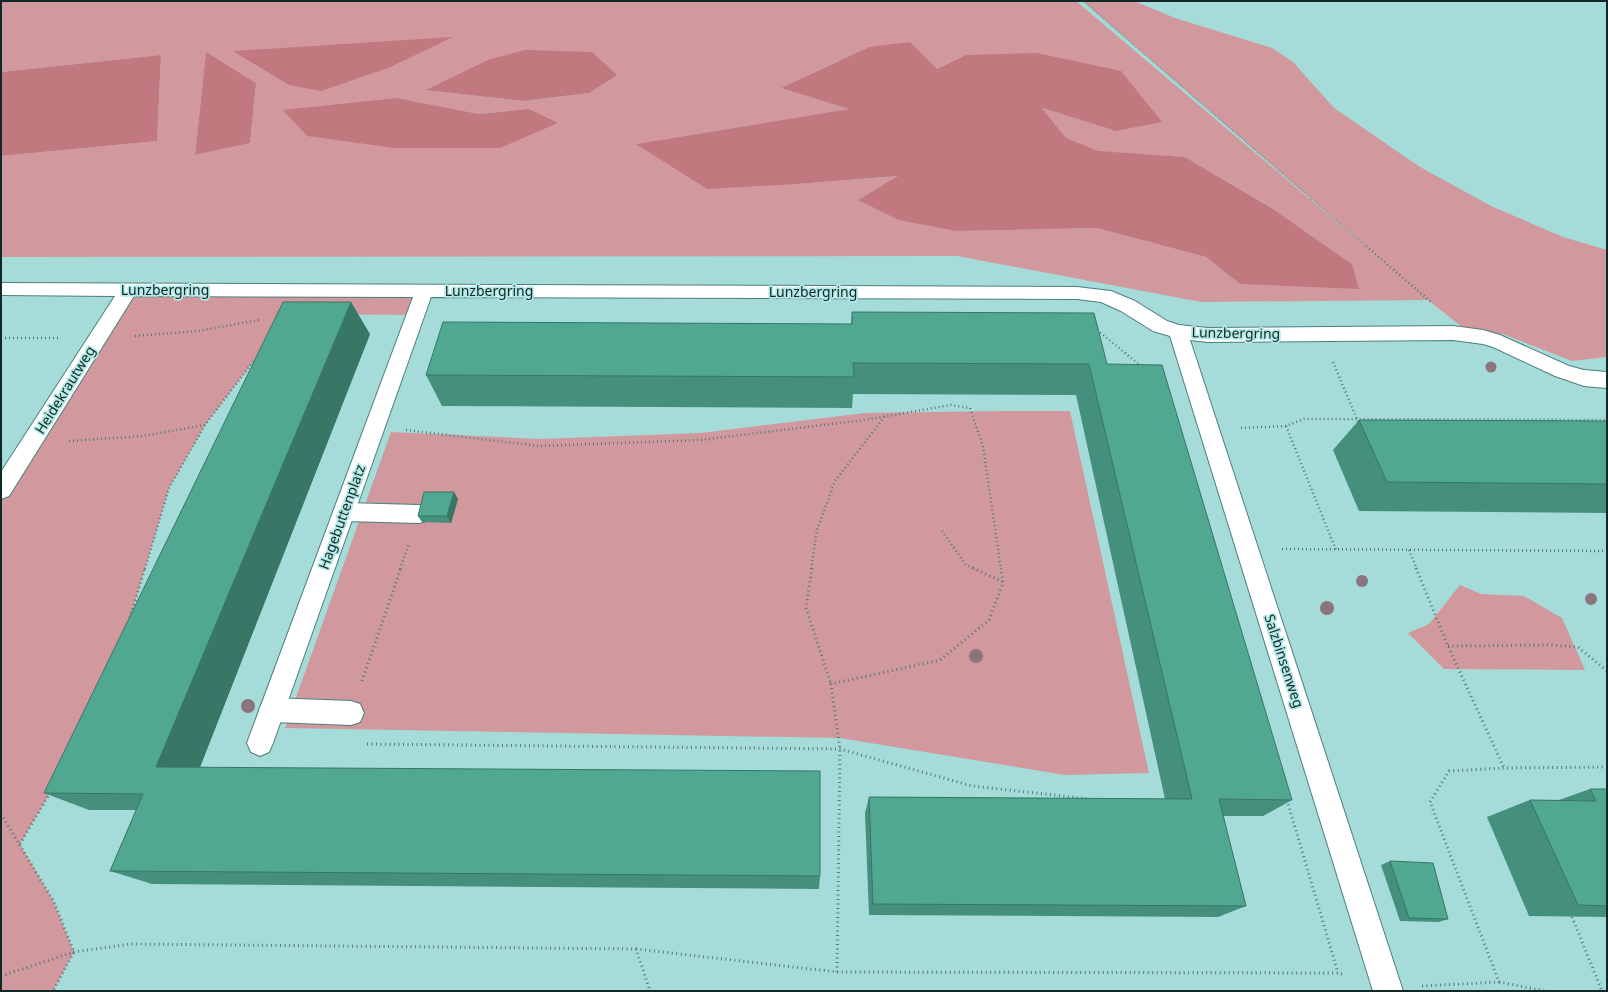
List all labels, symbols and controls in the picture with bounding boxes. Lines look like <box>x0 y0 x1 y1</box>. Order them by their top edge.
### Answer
street label: Lunzbergring <box>121 280 209 299</box>
street label: Lunzbergring <box>445 281 533 300</box>
street label: Lunzbergring <box>769 282 857 301</box>
street label: Lunzbergring <box>1192 322 1280 343</box>
street label: Heidekrautweg <box>30 342 99 437</box>
street label: Hagebuttenplatz <box>314 461 369 572</box>
street label: Salzbinsenweg <box>1260 612 1309 710</box>

